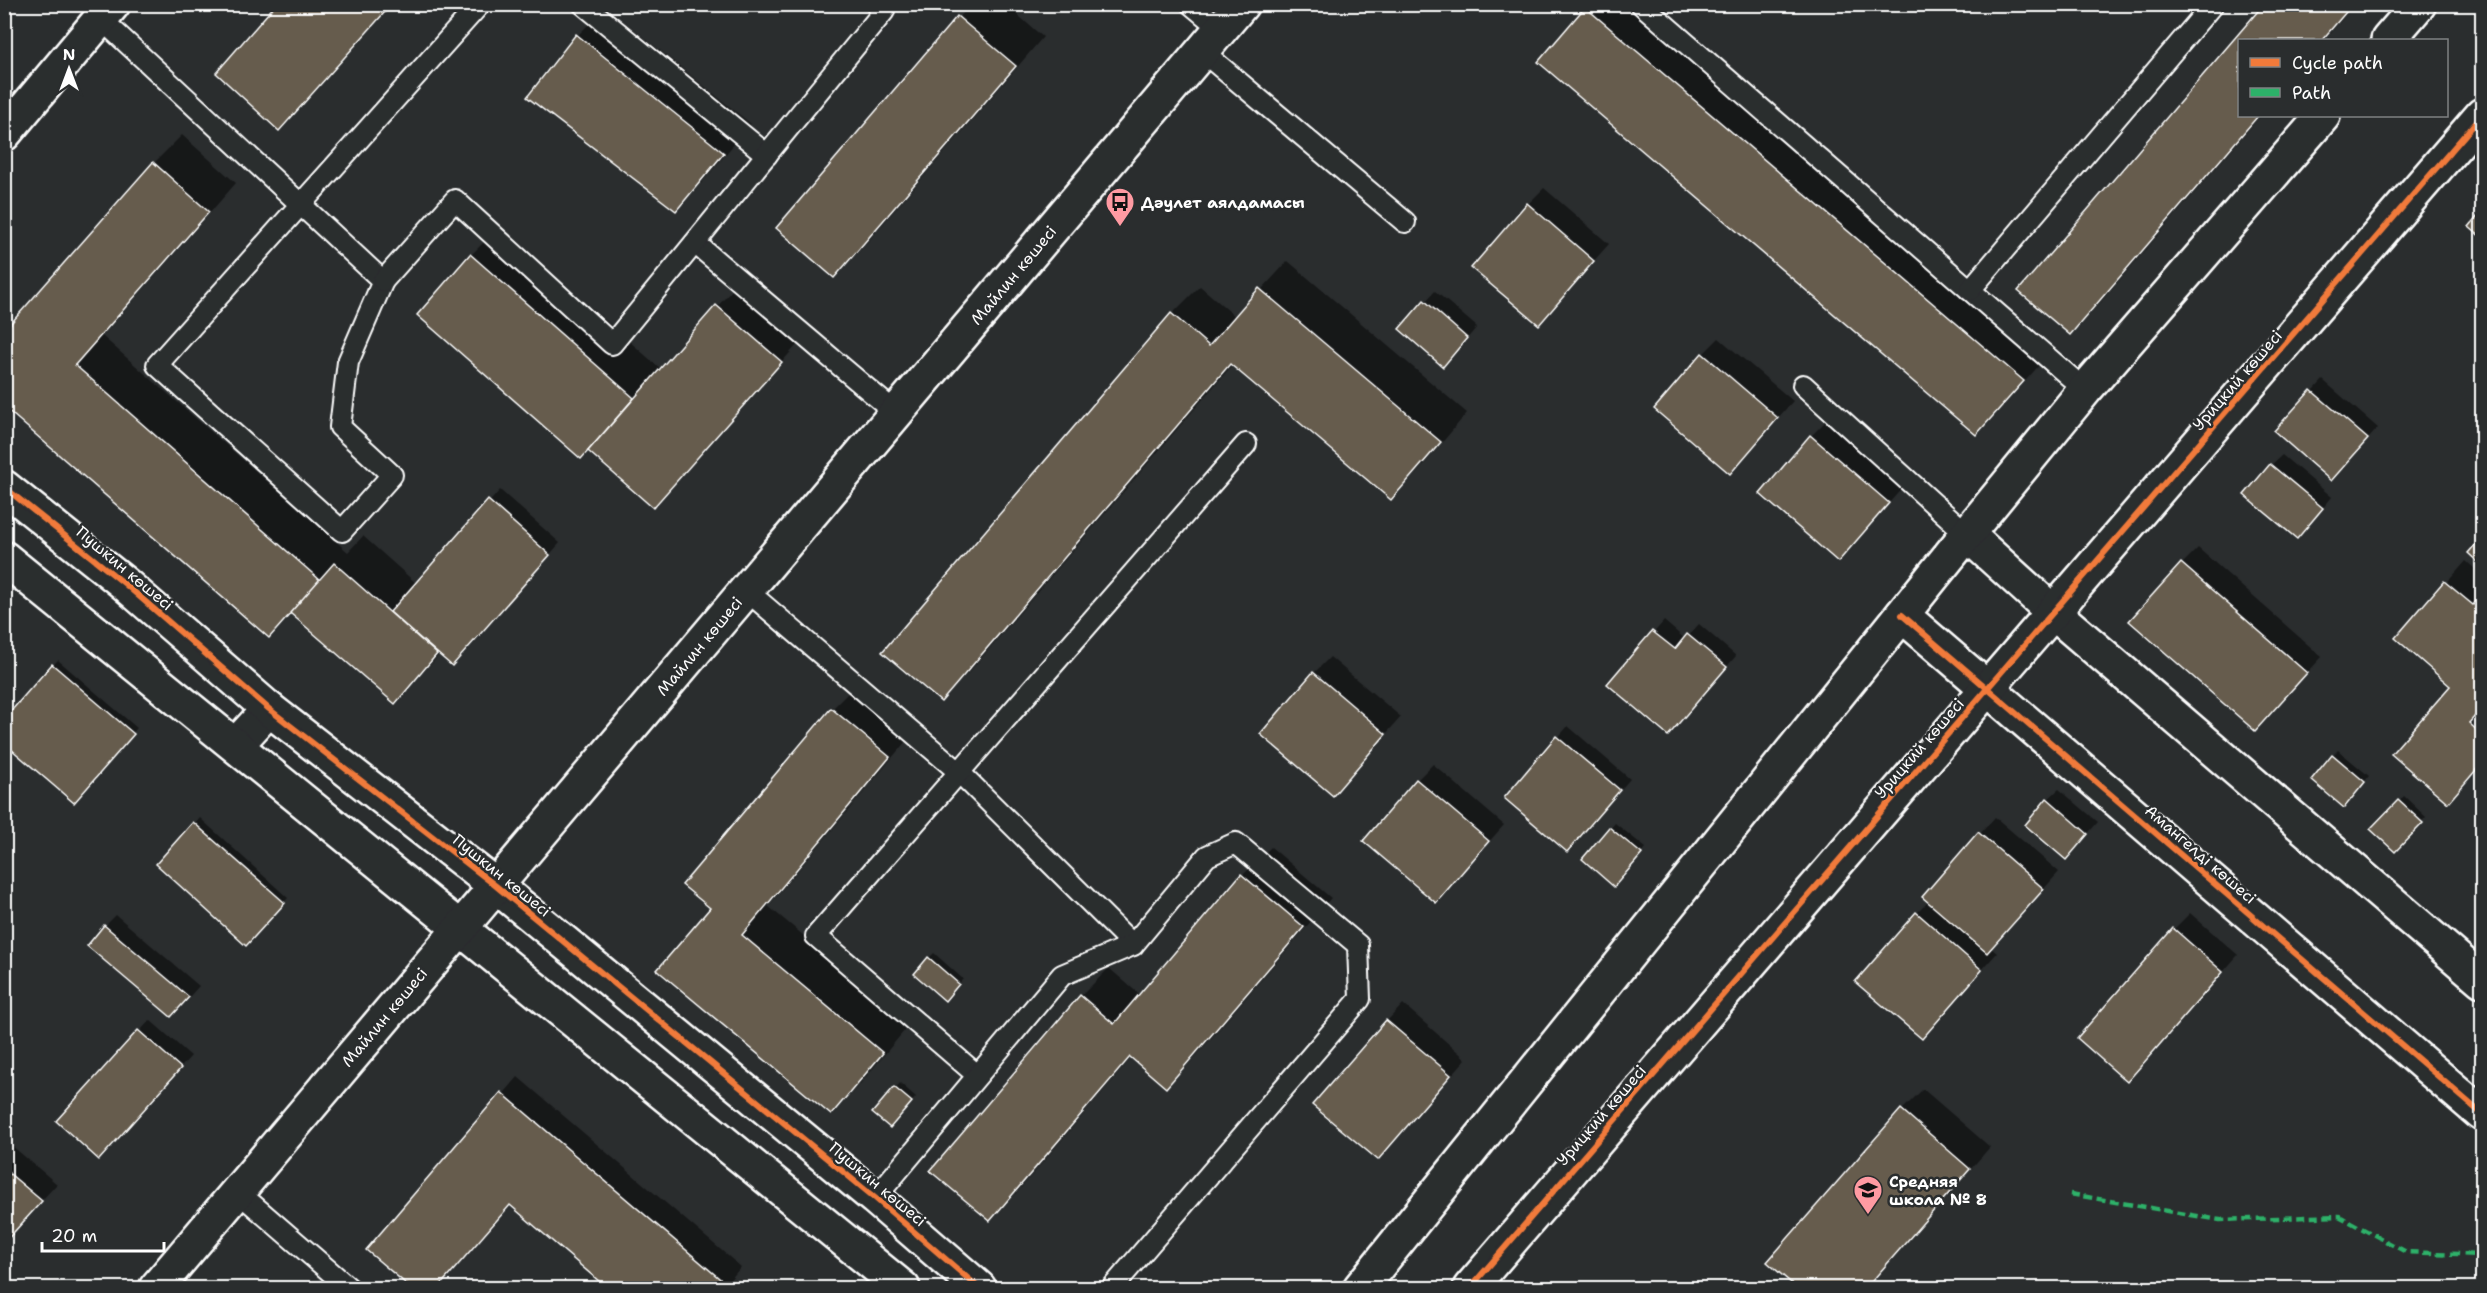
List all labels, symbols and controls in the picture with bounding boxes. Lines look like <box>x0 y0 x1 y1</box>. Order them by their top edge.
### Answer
north arrow <box>39 39 99 99</box>
legend <box>2238 39 2448 117</box>
text: N <box>63 44 75 65</box>
text: Cycle path <box>2292 51 2383 75</box>
text: Path <box>2292 81 2331 105</box>
bus stop icon: Дәулет аялдамасы <box>1104 186 1136 228</box>
place label: Дәулет аялдамасы <box>1141 192 1305 213</box>
street label: Майлин көшесі <box>966 221 1061 329</box>
street label: Урицкий көшесі <box>2188 326 2287 435</box>
street label: Пушкин көшесі <box>72 522 178 615</box>
street label: Майлин көшесі <box>652 592 747 700</box>
street label: Урицкий көшесі <box>1870 694 1969 803</box>
street label: Амангелді көшесі <box>2141 800 2261 909</box>
street label: Пушкин көшесі <box>448 829 555 921</box>
street label: Майлин көшесі <box>337 963 432 1071</box>
street label: Урицкий көшесі <box>1552 1061 1651 1170</box>
street label: Пушкин көшесі <box>825 1138 931 1231</box>
place label: Средняя школа № 8 <box>1889 1171 1987 1210</box>
school or university icon: Средняя школа № 8 <box>1852 1174 1884 1216</box>
scale bar <box>42 1215 164 1253</box>
text: 20 m <box>51 1224 97 1248</box>

